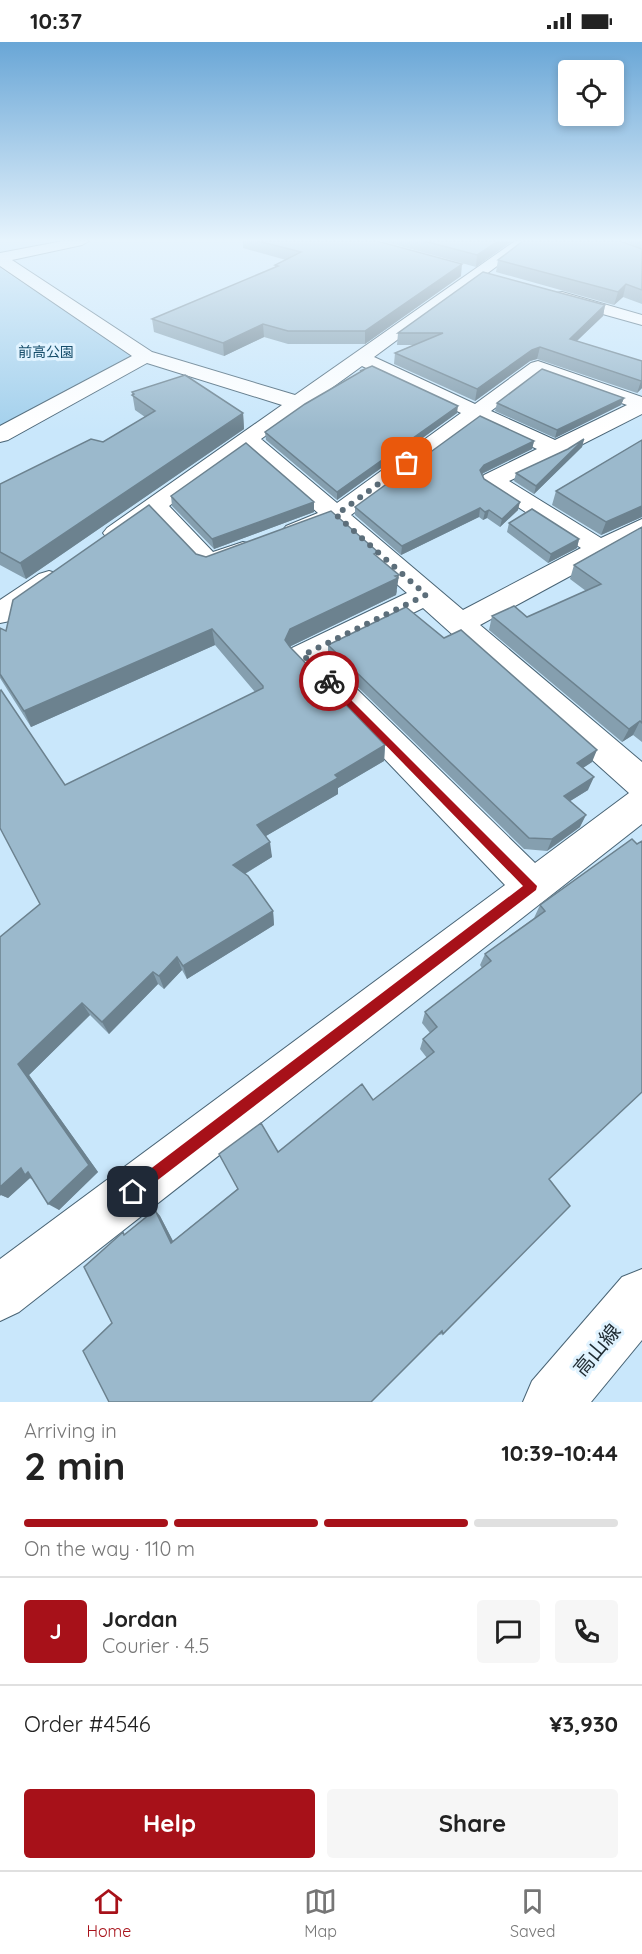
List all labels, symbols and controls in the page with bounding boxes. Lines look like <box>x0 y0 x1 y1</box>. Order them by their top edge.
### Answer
text: 10:37 <box>30 7 82 35</box>
map controls <box>558 60 624 126</box>
button: locate <box>558 60 624 126</box>
park label: 前高公園 <box>18 343 74 361</box>
pin <box>381 437 432 488</box>
icon: bag <box>390 446 423 479</box>
courier <box>299 651 359 711</box>
icon: bike <box>313 665 346 698</box>
pin <box>107 1166 158 1217</box>
icon: home <box>116 1175 149 1208</box>
street label: 高山線 <box>568 1319 625 1381</box>
text: Arriving in <box>24 1418 117 1443</box>
text: 10:39–10:44 <box>501 1439 618 1467</box>
text: 2 min <box>24 1441 126 1490</box>
text: On the way · 110 m <box>24 1536 195 1561</box>
button: chat <box>477 1600 540 1663</box>
button: phone <box>555 1600 618 1663</box>
text: Jordan <box>102 1605 178 1633</box>
text: J <box>49 1617 62 1645</box>
text: Courier · 4.5 <box>102 1633 209 1658</box>
text: Order #4546 <box>24 1710 151 1738</box>
text: ¥3,930 <box>549 1710 618 1738</box>
button: Help <box>24 1789 315 1858</box>
button: Share <box>327 1789 618 1858</box>
tab: Home <box>86 1885 131 1941</box>
tab: Map <box>304 1885 337 1941</box>
tab: Saved <box>510 1885 556 1941</box>

